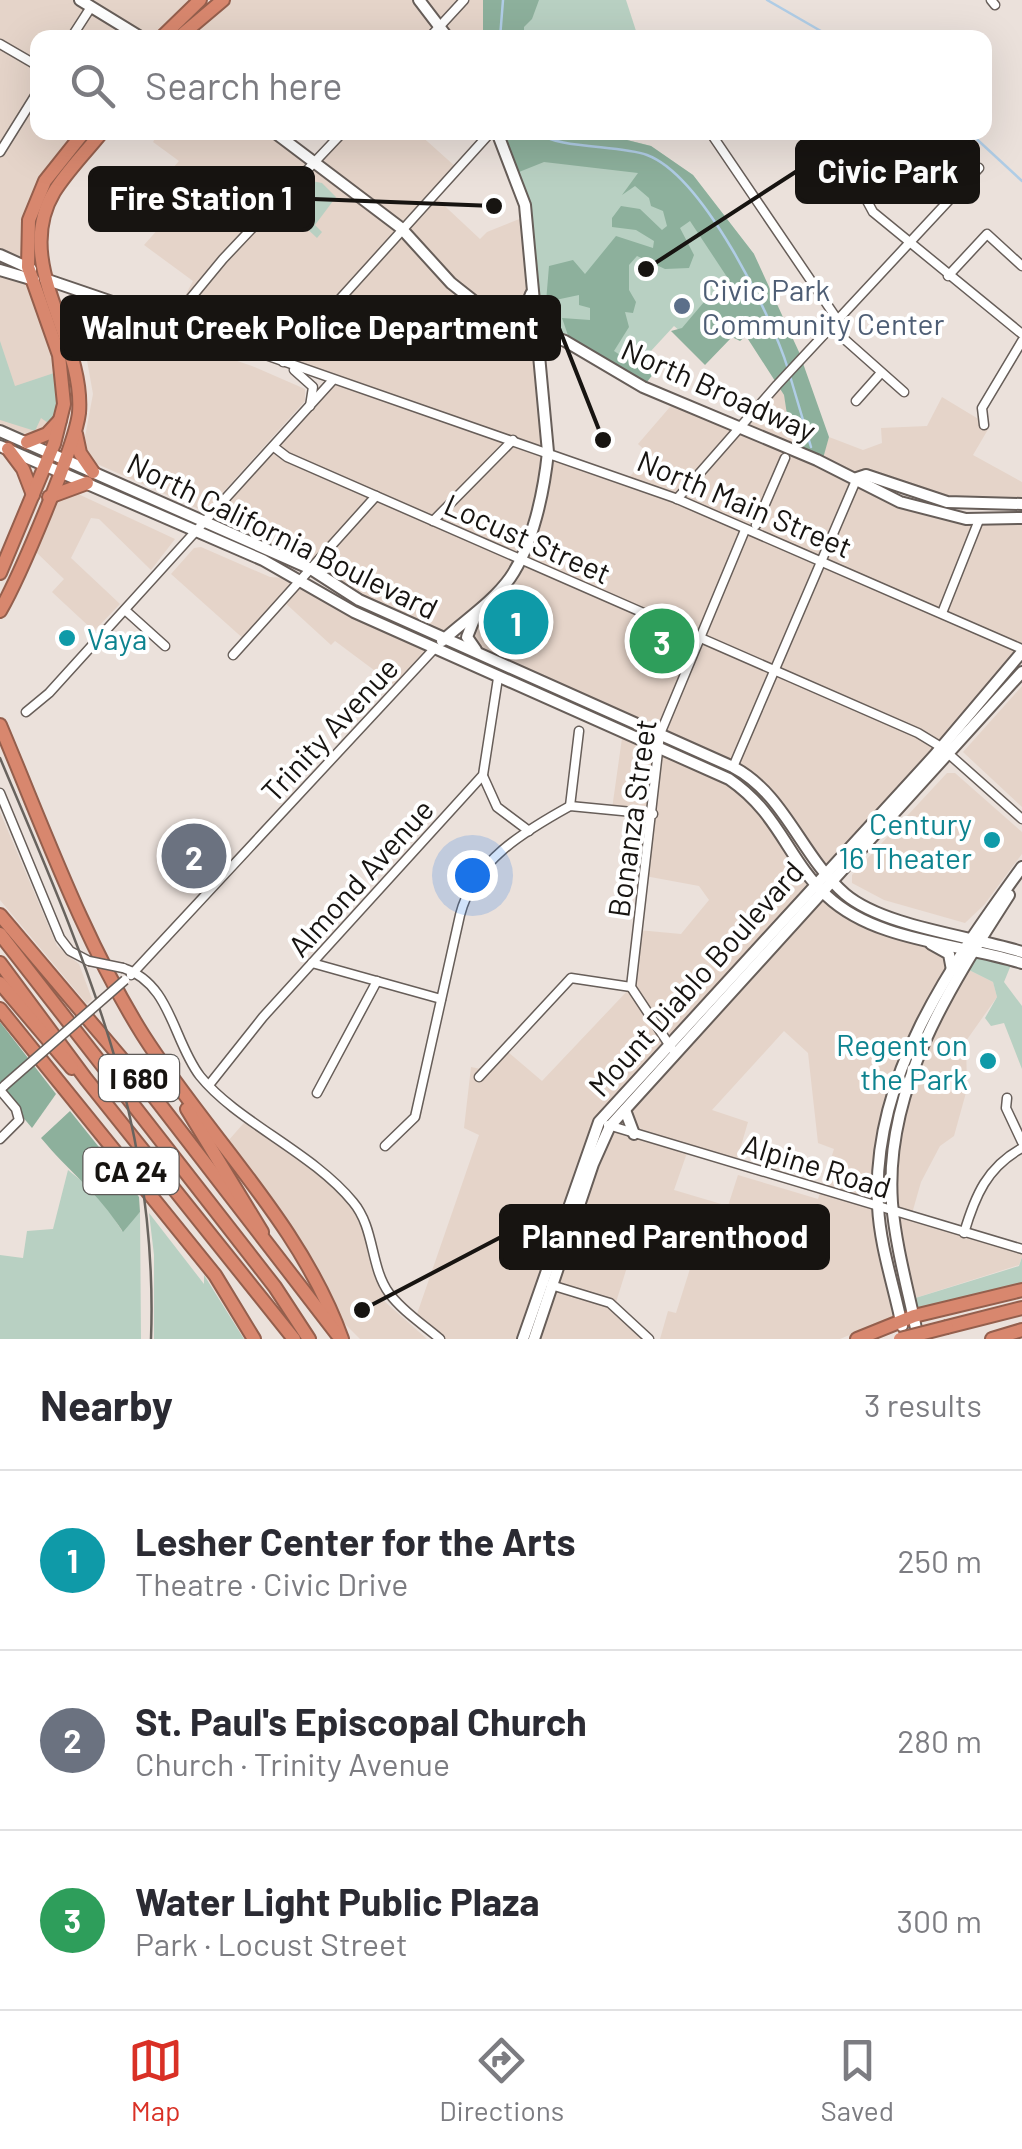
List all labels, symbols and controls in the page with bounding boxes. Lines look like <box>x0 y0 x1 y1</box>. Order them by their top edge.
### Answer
search box <box>30 30 992 140</box>
icon: search <box>65 58 120 113</box>
text: Search here <box>145 62 343 108</box>
callout: Civic Park <box>797 140 978 202</box>
text: Civic Park <box>817 151 959 189</box>
callout: Fire Station 1 <box>90 168 313 230</box>
text: Fire Station 1 <box>110 178 292 216</box>
place label: Civic Park Community Center <box>702 271 945 341</box>
marker: Civic Park Community Center <box>671 295 693 317</box>
callout: Walnut Creek Police Department <box>62 297 559 359</box>
text: Walnut Creek Police Department <box>81 307 539 345</box>
street label: North Broadway <box>616 330 822 448</box>
street label: North Main Street <box>632 442 858 564</box>
street label: North California Boulevard <box>122 444 444 626</box>
street label: Locust Street <box>439 485 617 591</box>
pin: 1 <box>484 584 548 660</box>
pin: 3 <box>630 604 694 678</box>
place label: Vaya <box>87 620 147 656</box>
marker: Vaya <box>56 627 78 649</box>
street label: Trinity Avenue <box>253 649 405 809</box>
street label: Bonanza Street <box>599 717 663 919</box>
street label: Almond Avenue <box>280 791 440 963</box>
place label: Century 16 Theater <box>839 805 972 875</box>
pin: 2 <box>162 818 226 894</box>
marker: Century 16 Theater <box>981 829 1003 851</box>
your location <box>447 850 498 901</box>
street label: Mount Diablo Boulevard <box>580 853 810 1103</box>
place label: Regent on the Park <box>836 1026 968 1096</box>
marker: Regent on the Park <box>977 1050 999 1072</box>
road number: I 680 <box>99 1055 179 1101</box>
street label: Alpine Road <box>738 1125 896 1205</box>
road number: CA 24 <box>84 1148 178 1194</box>
callout: Planned Parenthood <box>501 1206 828 1268</box>
text: Planned Parenthood <box>522 1216 808 1254</box>
text: Nearby <box>40 1379 173 1429</box>
text: 3 results <box>864 1385 982 1423</box>
text: Lesher Center for the Arts <box>135 1518 576 1564</box>
text: 1 <box>67 1541 78 1579</box>
text: 250 m <box>897 1541 982 1579</box>
text: Theatre · Civic Drive <box>135 1564 408 1602</box>
text: St. Paul's Episcopal Church <box>135 1698 587 1744</box>
text: 2 <box>64 1721 81 1759</box>
text: 280 m <box>897 1721 982 1759</box>
text: Church · Trinity Avenue <box>135 1744 450 1782</box>
text: Water Light Public Plaza <box>135 1878 540 1924</box>
text: 3 <box>64 1901 81 1939</box>
text: 300 m <box>896 1901 982 1939</box>
text: Park · Locust Street <box>135 1924 408 1962</box>
tab: Map <box>128 2033 183 2127</box>
tab: Directions <box>439 2033 564 2127</box>
tab: Saved <box>820 2033 894 2127</box>

